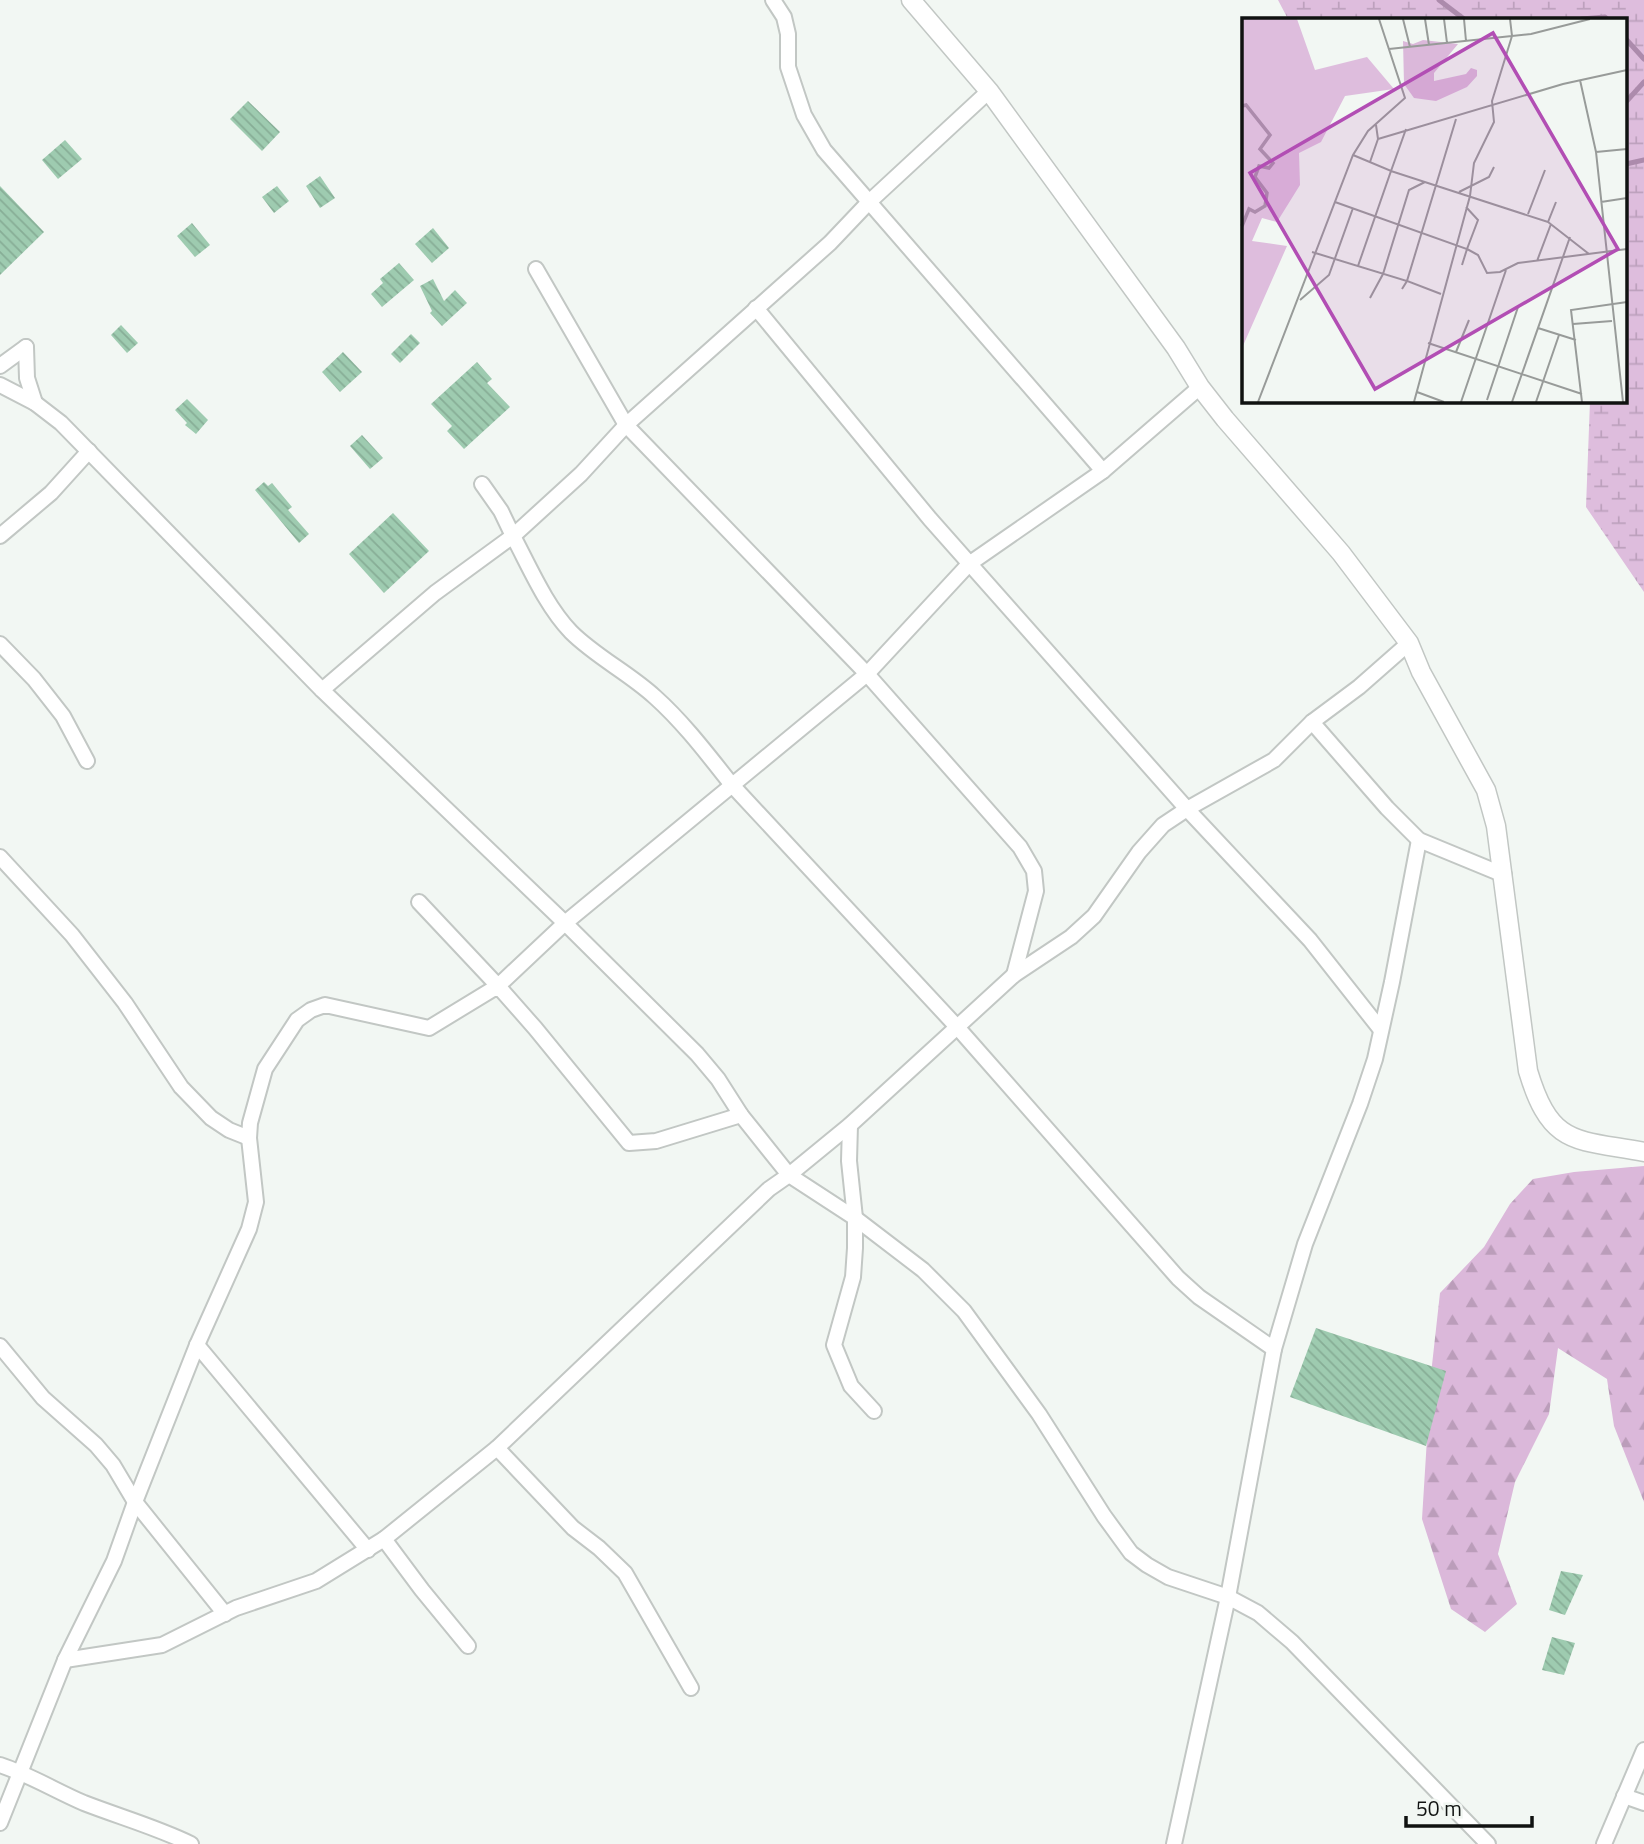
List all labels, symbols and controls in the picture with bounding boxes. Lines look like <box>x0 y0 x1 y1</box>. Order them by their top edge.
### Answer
inset map <box>1242 18 1626 402</box>
scale bar <box>1406 1784 1532 1828</box>
text: 50 m <box>1416 1792 1462 1824</box>

